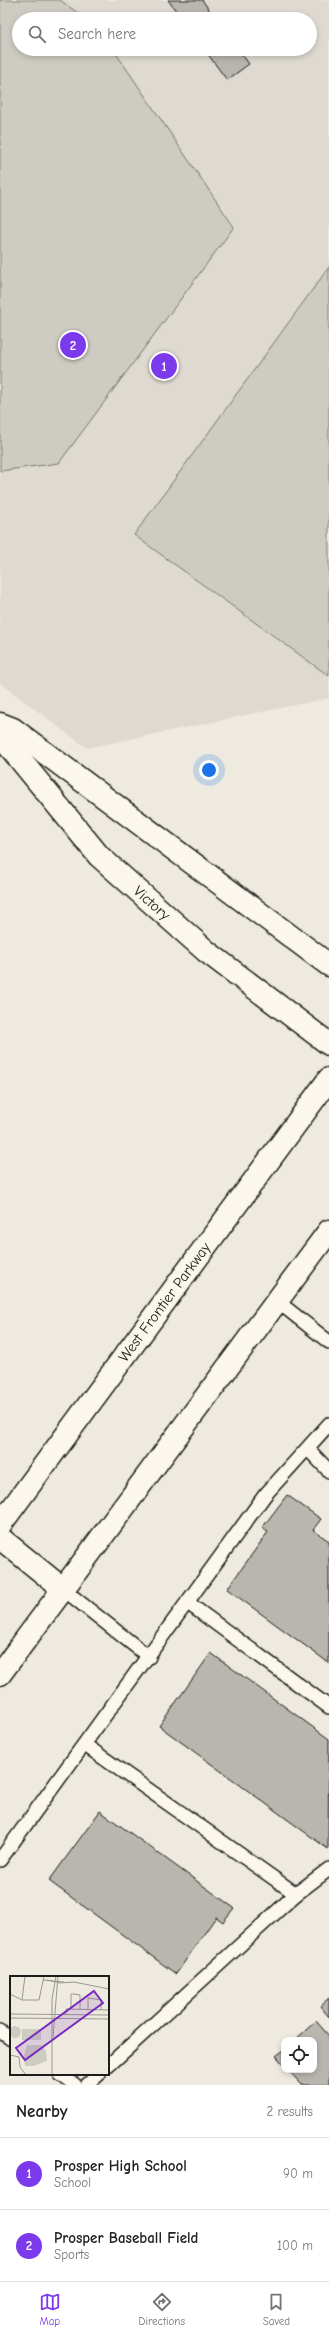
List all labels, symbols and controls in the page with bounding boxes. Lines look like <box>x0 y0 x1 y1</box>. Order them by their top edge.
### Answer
search box <box>12 12 317 56</box>
icon: search <box>26 23 48 45</box>
text: Search here <box>58 25 136 43</box>
pin: 2 <box>60 330 86 360</box>
pin: 1 <box>151 351 177 381</box>
your location <box>199 760 219 780</box>
street label: Victory <box>130 882 174 924</box>
street label: West Frontier Parkway <box>115 1239 215 1365</box>
inset map <box>10 1976 109 2075</box>
map controls <box>281 2037 317 2073</box>
button: locate <box>281 2037 317 2073</box>
text: Nearby <box>16 2102 67 2121</box>
text: 2 results <box>266 2104 313 2119</box>
text: Prosper High School <box>54 2157 187 2175</box>
text: 1 <box>26 2166 32 2181</box>
text: 90 m <box>283 2166 313 2181</box>
text: School <box>54 2175 91 2190</box>
text: Prosper Baseball Field <box>54 2229 198 2247</box>
text: 2 <box>26 2238 32 2253</box>
text: 100 m <box>277 2238 313 2253</box>
text: Sports <box>54 2247 89 2262</box>
tab: Map <box>39 2291 61 2328</box>
tab: Directions <box>139 2291 185 2328</box>
tab: Saved <box>263 2291 290 2328</box>

